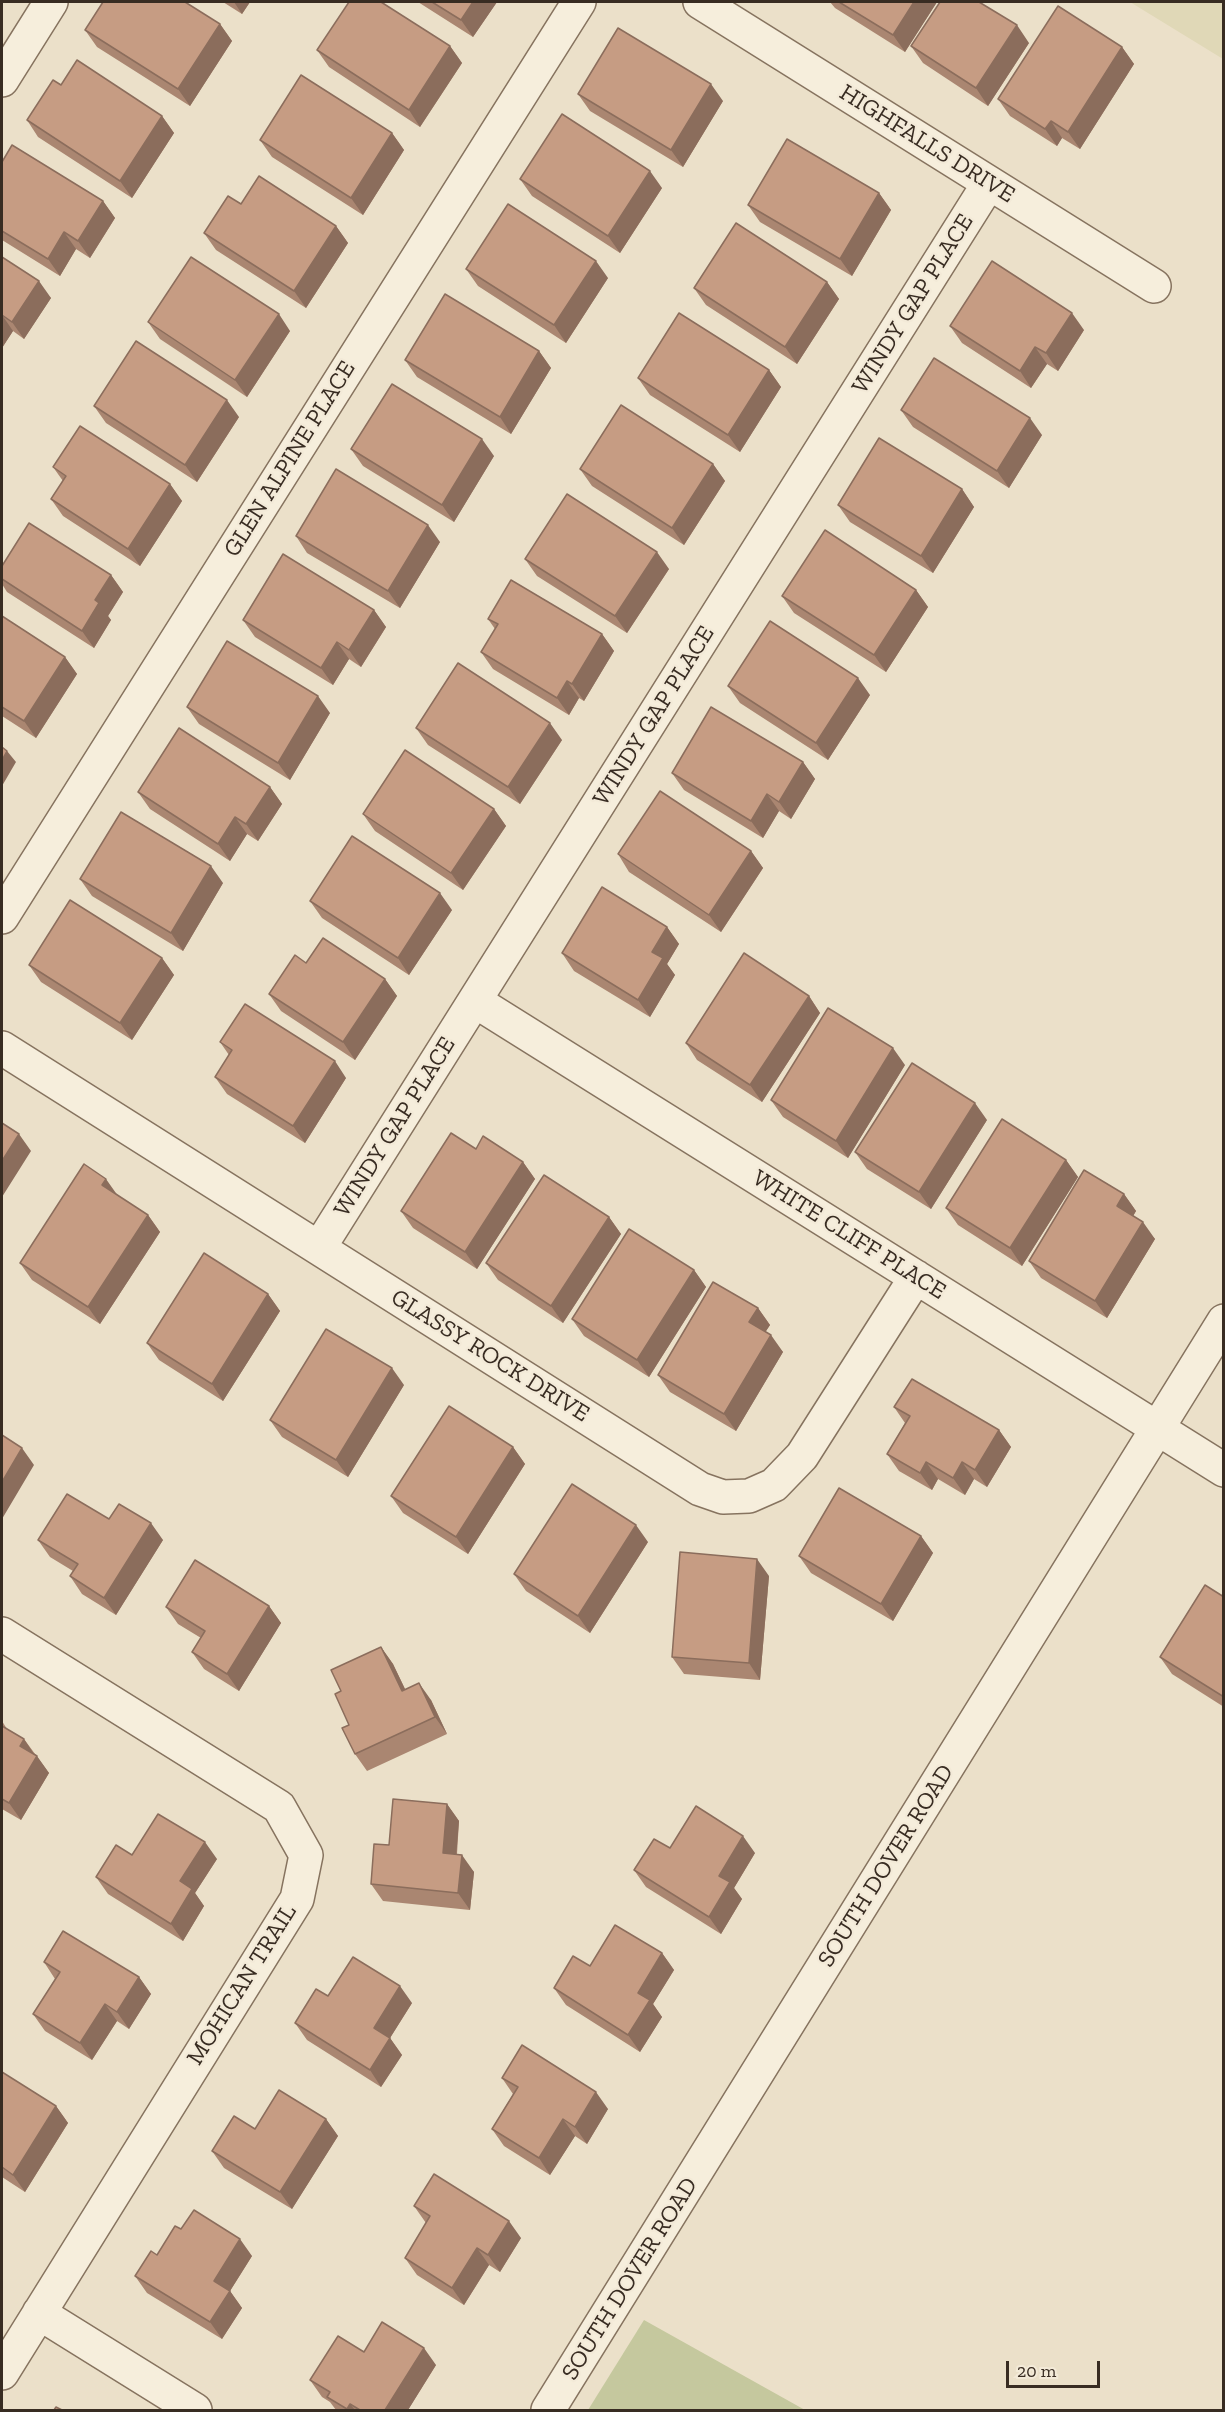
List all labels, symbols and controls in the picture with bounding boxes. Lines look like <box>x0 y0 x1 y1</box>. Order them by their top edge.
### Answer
street label: HIGHFALLS DRIVE <box>834 78 1020 210</box>
street label: WINDY GAP PLACE <box>846 209 980 399</box>
street label: GLEN ALPINE PLACE <box>218 356 362 562</box>
street label: WINDY GAP PLACE <box>587 621 721 811</box>
street label: WINDY GAP PLACE <box>328 1032 462 1222</box>
street label: WHITE CLIFF PLACE <box>747 1164 951 1306</box>
street label: GLASSY ROCK DRIVE <box>386 1283 594 1429</box>
street label: SOUTH DOVER ROAD <box>812 1759 960 1973</box>
street label: MOHICAN TRAIL <box>181 1899 303 2071</box>
street label: SOUTH DOVER ROAD <box>556 2172 704 2386</box>
scale bar <box>1009 2349 1104 2387</box>
text: 20 m <box>1017 2360 1056 2382</box>

